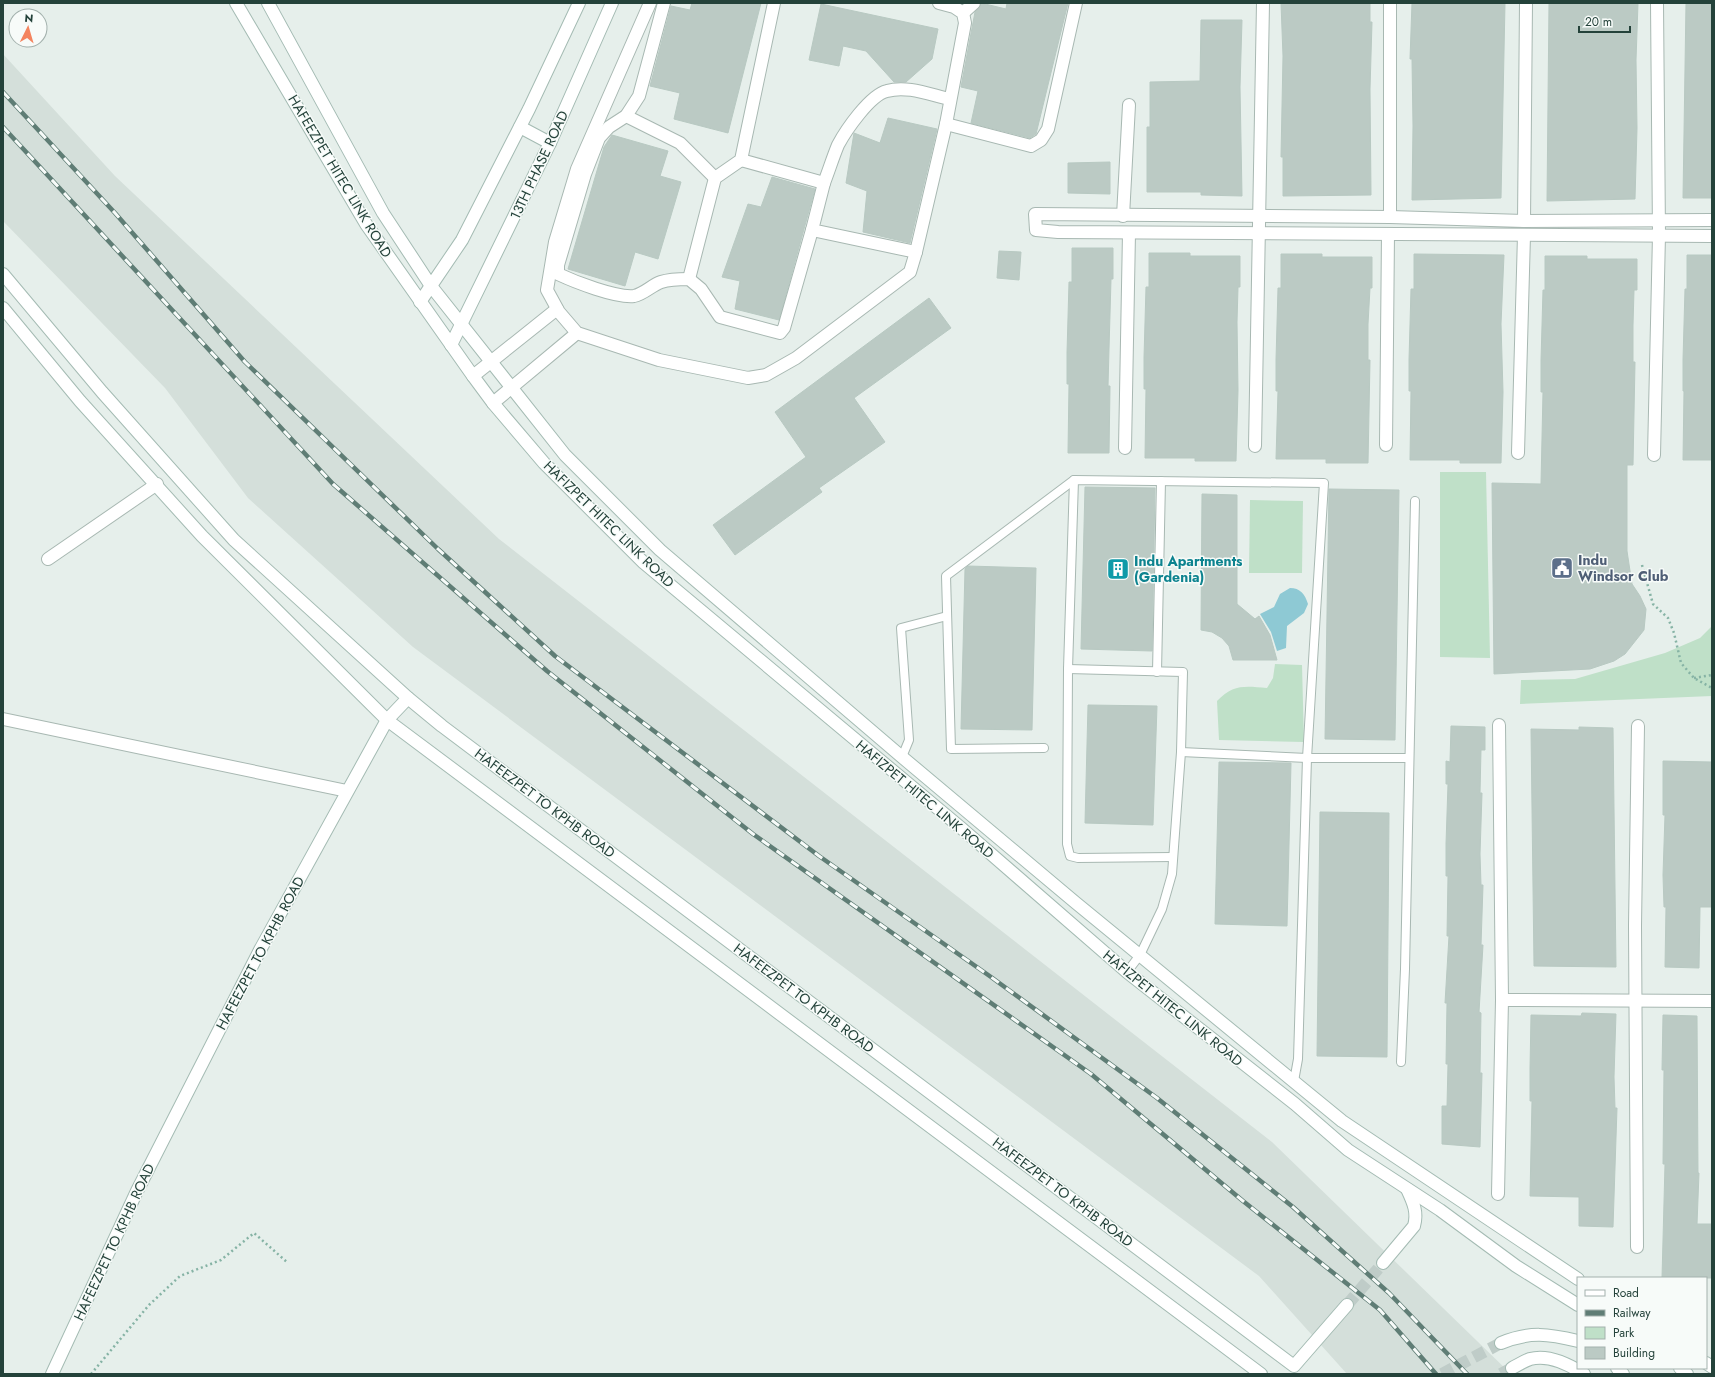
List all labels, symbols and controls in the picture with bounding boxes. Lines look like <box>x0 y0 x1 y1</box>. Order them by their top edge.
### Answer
north arrow <box>8 8 48 48</box>
scale bar <box>1579 8 1630 34</box>
text: N <box>24 10 34 26</box>
text: 20 m <box>1585 13 1612 31</box>
street label: HAFEEZPET HITEC LINK ROAD <box>283 91 397 261</box>
street label: 13TH PHASE ROAD <box>505 107 573 223</box>
street label: HAFIZPET HITEC LINK ROAD <box>539 456 679 592</box>
place label: Indu Windsor Club <box>1578 550 1669 586</box>
place label: Indu Apartments (Gardenia) <box>1134 551 1243 587</box>
public building icon: Indu Windsor Club <box>1549 555 1575 581</box>
building icon: Indu Apartments (Gardenia) <box>1105 556 1131 582</box>
street label: HAFIZPET HITEC LINK ROAD <box>852 735 998 863</box>
street label: HAFEEZPET TO KPHB ROAD <box>471 743 619 863</box>
street label: HAFEEZPET TO KPHB ROAD <box>211 873 309 1033</box>
street label: HAFEEZPET TO KPHB ROAD <box>730 938 878 1058</box>
street label: HAFIZPET HITEC LINK ROAD <box>1099 945 1247 1071</box>
street label: HAFEEZPET TO KPHB ROAD <box>989 1132 1137 1252</box>
street label: HAFEEZPET TO KPHB ROAD <box>69 1160 159 1324</box>
legend <box>1577 1277 1707 1369</box>
text: Road <box>1613 1284 1639 1302</box>
text: Railway <box>1613 1304 1651 1322</box>
text: Park <box>1613 1324 1635 1342</box>
text: Building <box>1613 1344 1655 1362</box>

